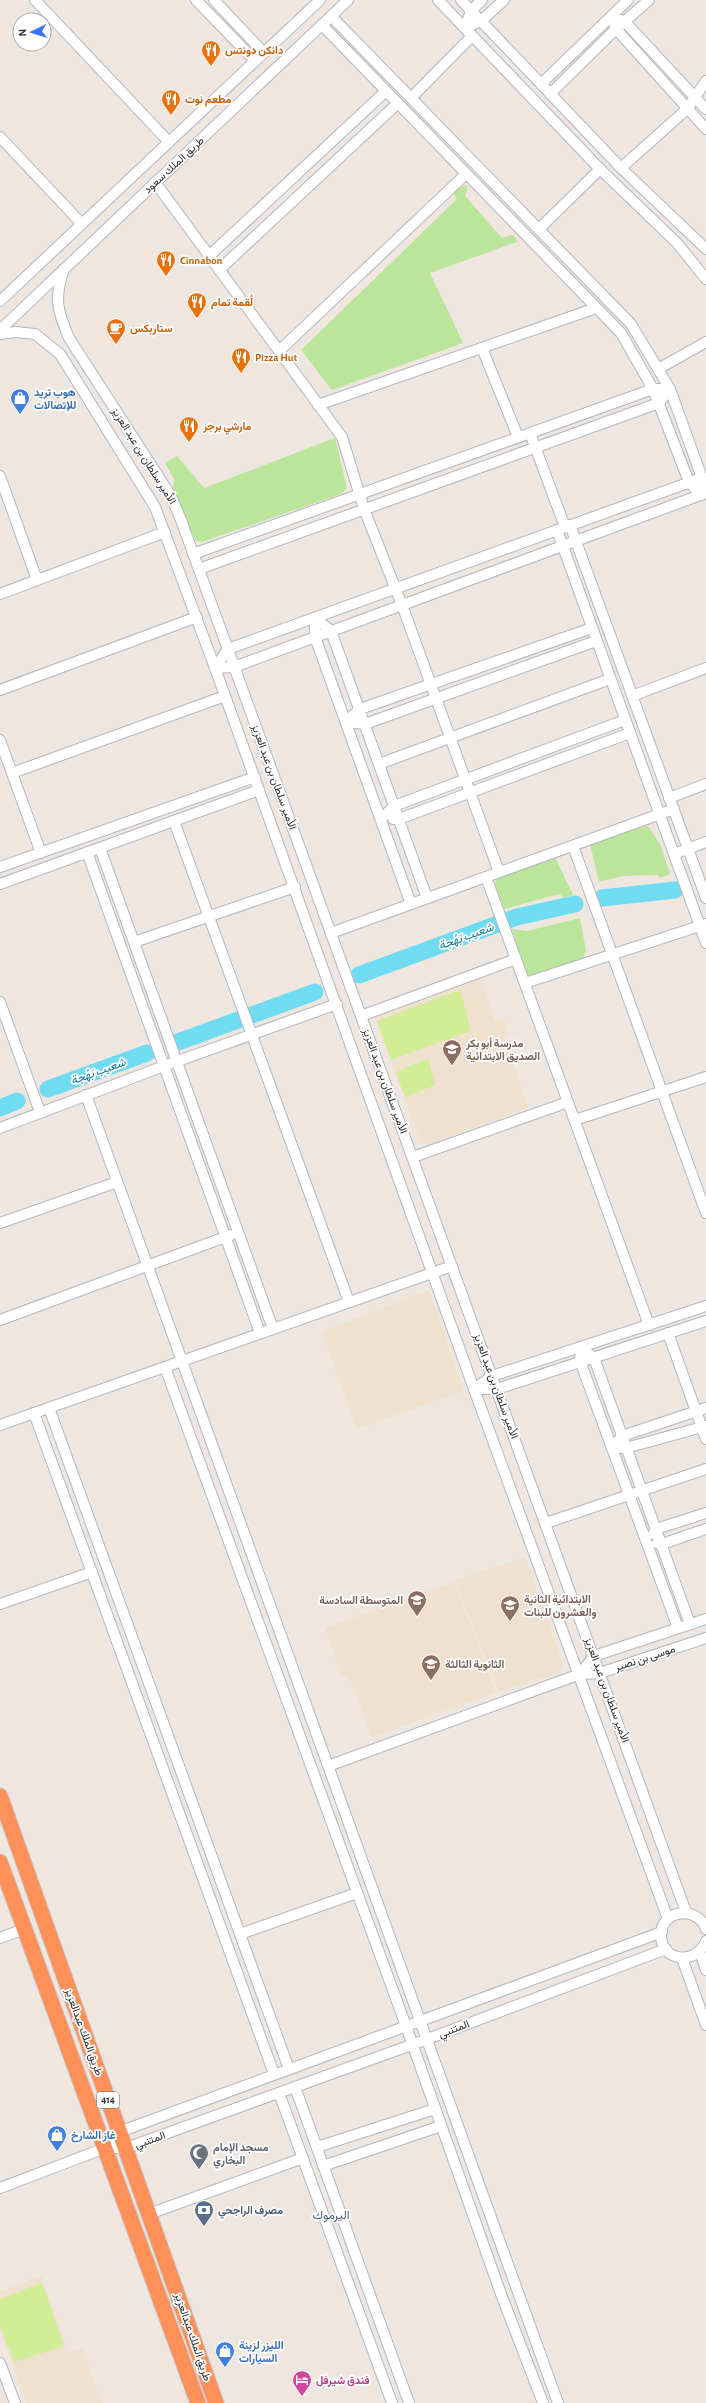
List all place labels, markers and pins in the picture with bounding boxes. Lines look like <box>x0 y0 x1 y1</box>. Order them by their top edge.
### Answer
restaurant icon: دانكن دونتس <box>200 39 222 67</box>
place label: دانكن دونتس <box>225 45 284 57</box>
restaurant icon: مطعم نوت <box>160 88 182 116</box>
place label: مطعم نوت <box>185 94 232 107</box>
restaurant icon: Cinnabon <box>155 249 177 277</box>
place label: Cinnabon <box>180 255 223 266</box>
restaurant icon: لُقمة تمام <box>186 291 208 319</box>
place label: لُقمة تمام <box>211 294 253 310</box>
cafe icon: ستاربكس <box>105 317 127 345</box>
place label: ستاربكس <box>130 323 173 335</box>
restaurant icon: Pizza Hut <box>230 346 252 374</box>
place label: Pizza Hut <box>255 352 298 363</box>
shop icon: هوب تريد للإتصالات <box>9 387 31 415</box>
place label: هوب تريد للإتصالات <box>34 387 76 412</box>
restaurant icon: مارشي برجر <box>178 415 200 443</box>
place label: مارشي برجر <box>202 421 252 435</box>
place label: مدرسة أبو بكر الصديق الابتدائية <box>465 1037 540 1063</box>
school or university icon: مدرسة أبو بكر الصديق الابتدائية <box>441 1038 463 1066</box>
school or university icon: المتوسطة السادسة <box>406 1589 428 1617</box>
school or university icon: الابتدائية الثانية والعشرون للبنات <box>499 1594 521 1622</box>
place label: الابتدائية الثانية والعشرون للبنات <box>524 1594 597 1619</box>
place label: المتوسطة السادسة <box>319 1595 403 1607</box>
school or university icon: الثانوية الثالثة <box>420 1653 442 1681</box>
place label: الثانوية الثالثة <box>445 1659 505 1671</box>
shop icon: غاز الشارخ <box>46 2124 68 2152</box>
place label: غاز الشارخ <box>71 2130 116 2143</box>
mosque icon: مسجد الإمام البخاري <box>188 2142 210 2170</box>
place label: مسجد الإمام البخاري <box>213 2142 269 2169</box>
bank icon: مصرف الراجحي <box>193 2199 215 2227</box>
place label: مصرف الراجحي <box>218 2205 283 2219</box>
shop icon: الليزر لزينة السيارات <box>214 2340 236 2368</box>
place label: الليزر لزينة السيارات <box>239 2340 284 2365</box>
hotel icon: فندق شيرفل <box>291 2369 313 2397</box>
place label: فندق شيرفل <box>316 2375 370 2387</box>

